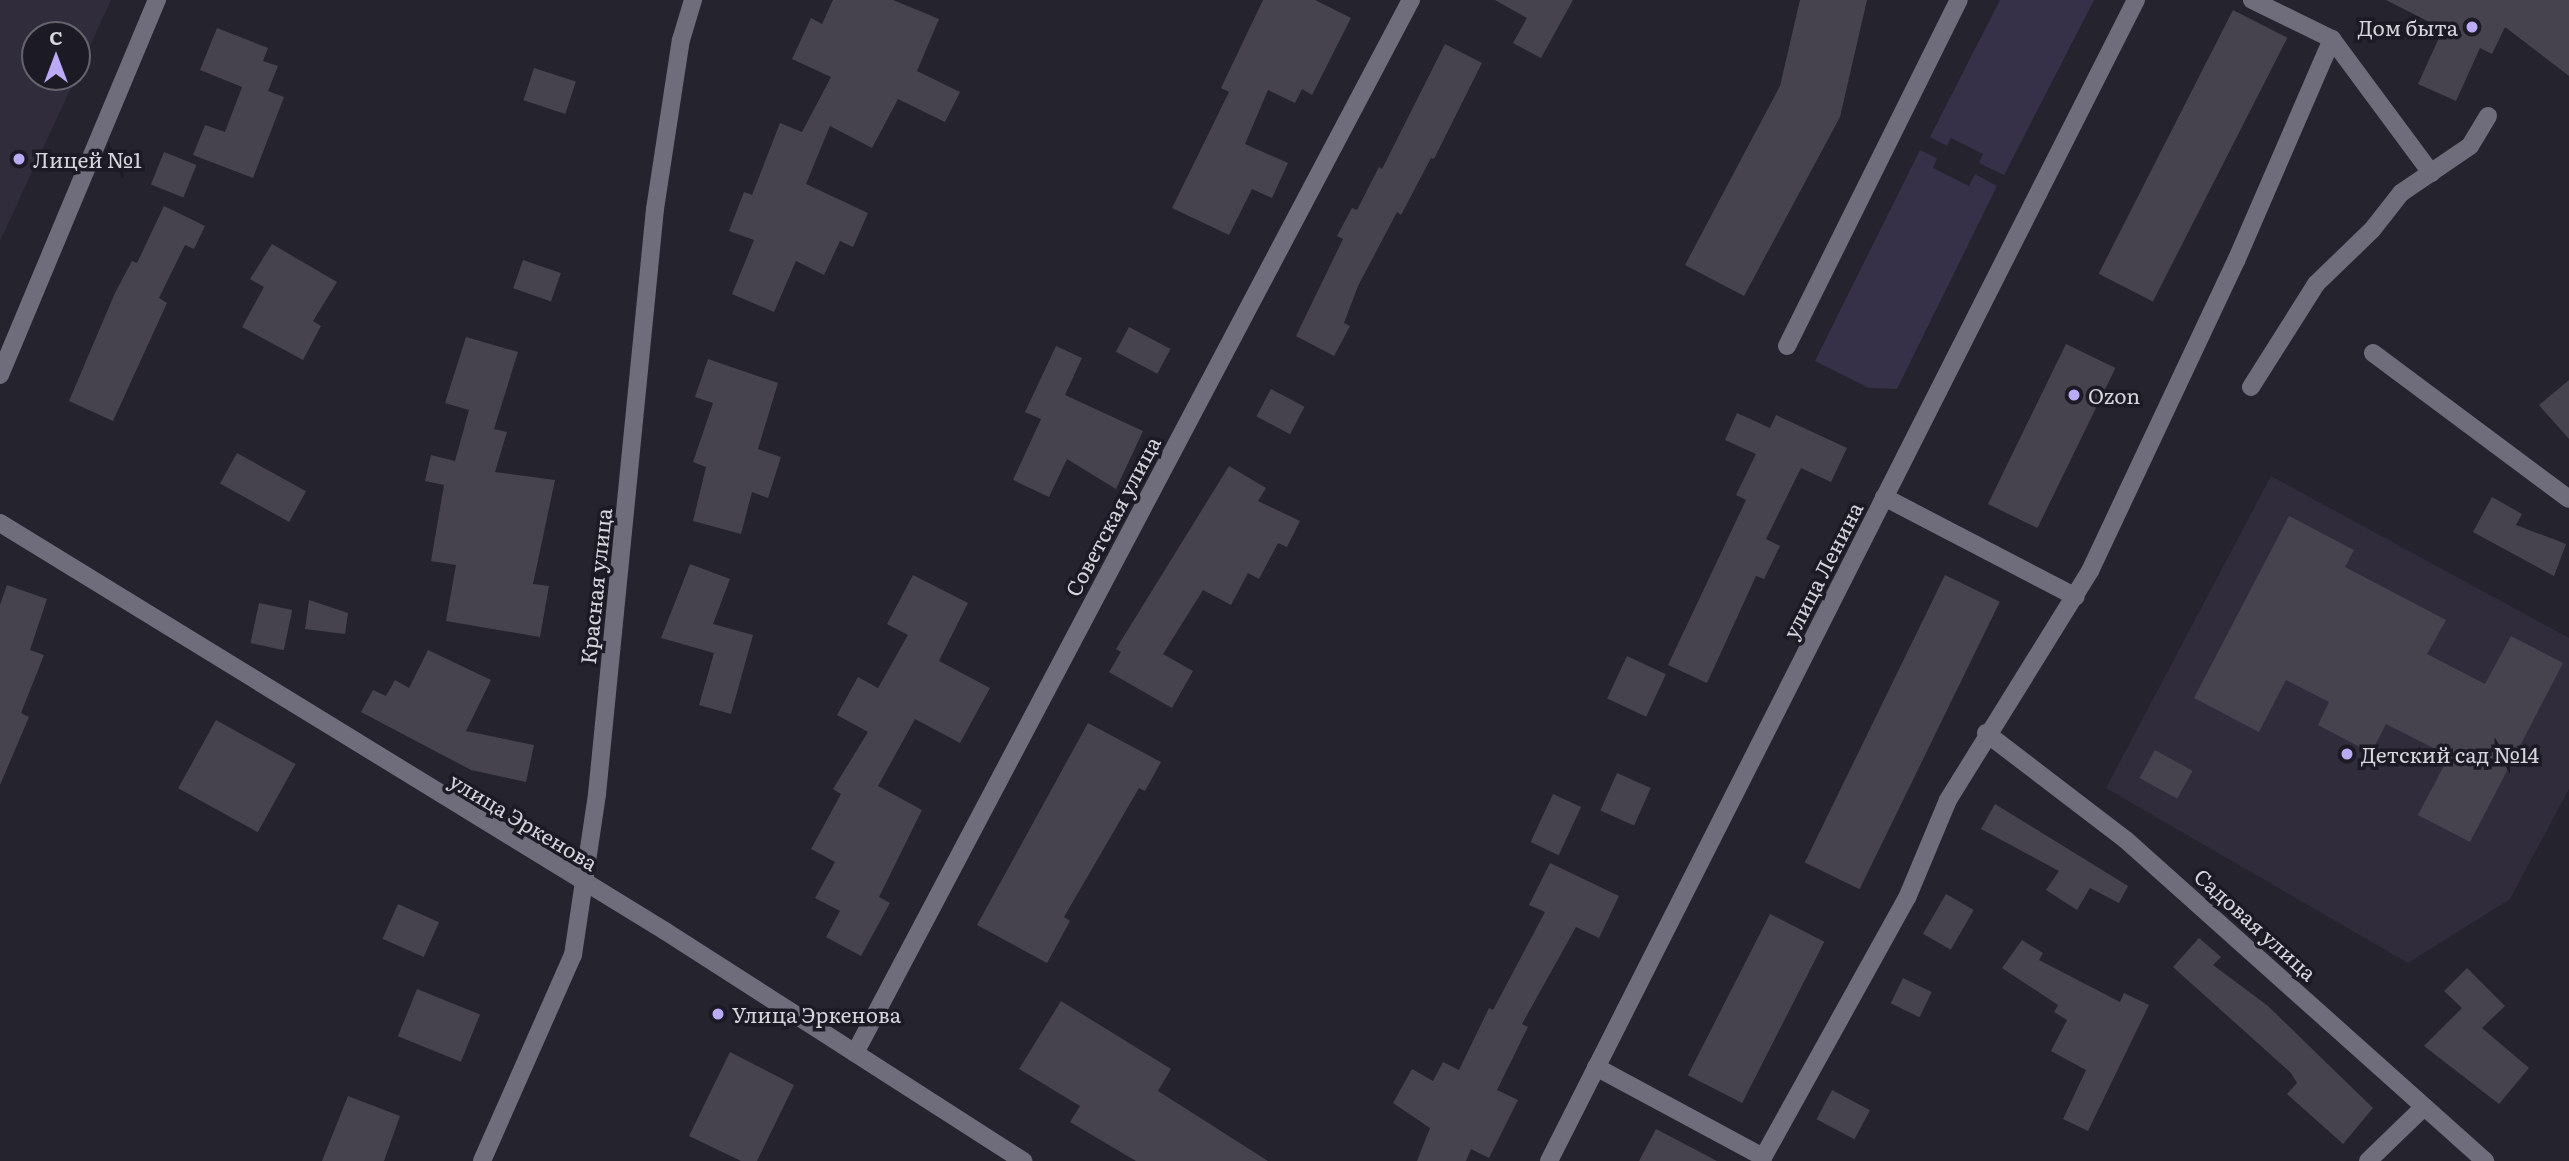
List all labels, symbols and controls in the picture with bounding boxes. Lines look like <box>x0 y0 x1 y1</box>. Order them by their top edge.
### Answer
place label: Дом быта <box>2358 14 2458 40</box>
marker: Дом быта <box>2464 19 2480 35</box>
north arrow <box>21 21 91 91</box>
text: С <box>49 23 63 51</box>
place label: Лицей №1 <box>33 146 142 172</box>
marker: Лицей №1 <box>11 151 27 167</box>
place label: Ozon <box>2088 382 2140 408</box>
marker: Ozon <box>2066 387 2082 403</box>
street label: Советская улица <box>1059 432 1165 600</box>
street label: улица Ленина <box>1777 498 1867 642</box>
street label: Красная улица <box>574 507 616 665</box>
place label: Детский сад №14 <box>2361 741 2539 767</box>
marker: Детский сад №14 <box>2339 746 2355 762</box>
street label: улица Эркенова <box>445 767 603 875</box>
street label: Садовая улица <box>2190 863 2322 985</box>
place label: Улица Эркенова <box>732 1001 901 1027</box>
marker: Улица Эркенова <box>710 1006 726 1022</box>

